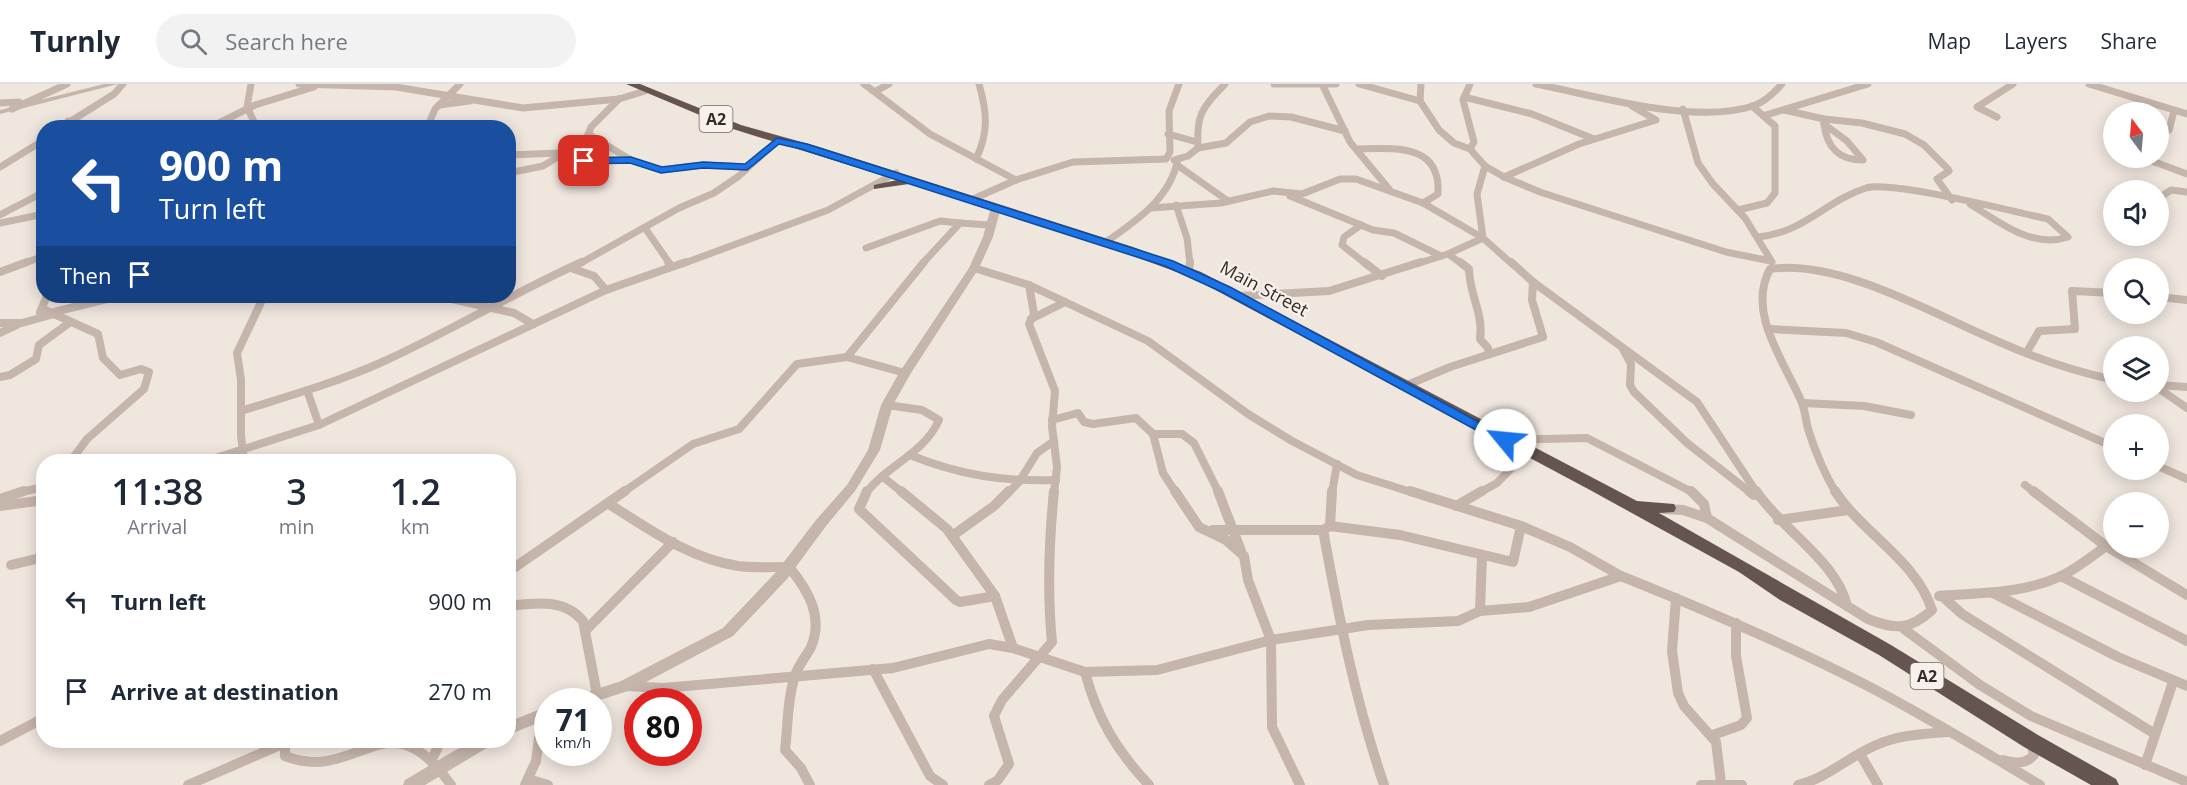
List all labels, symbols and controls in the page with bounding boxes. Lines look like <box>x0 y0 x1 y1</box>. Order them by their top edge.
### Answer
search box <box>156 14 576 68</box>
text: Turnly <box>30 22 120 60</box>
icon: search <box>177 25 210 58</box>
text: Search here <box>225 26 348 56</box>
text: Map <box>1928 27 1971 55</box>
text: Layers <box>2004 27 2068 55</box>
text: Share <box>2101 27 2157 55</box>
north arrow <box>2103 102 2169 168</box>
map controls <box>2103 102 2169 558</box>
road number: A2 <box>700 106 732 132</box>
pin <box>558 135 609 186</box>
text: 900 m <box>159 136 283 193</box>
icon: left <box>60 144 138 222</box>
icon: arrive <box>567 144 600 177</box>
button: sound <box>2103 180 2169 246</box>
text: Turn left <box>159 190 266 227</box>
street label: Main Street <box>1216 255 1313 321</box>
icon: arrive <box>123 258 156 291</box>
button: search <box>2103 258 2169 324</box>
text: Then <box>60 260 111 290</box>
button: layers <box>2103 336 2169 402</box>
position arrow <box>1473 408 1537 472</box>
button: + <box>2103 414 2169 480</box>
text: 11:38 <box>111 467 203 516</box>
text: 3 <box>286 467 307 516</box>
text: 1.2 <box>390 467 441 516</box>
button: − <box>2103 492 2169 558</box>
text: Arrival <box>127 513 187 540</box>
text: min <box>279 513 314 540</box>
text: km <box>401 513 430 540</box>
icon: left <box>60 585 93 618</box>
text: Turn left <box>111 586 206 616</box>
text: 900 m <box>428 586 492 616</box>
road number: A2 <box>1910 663 1944 689</box>
icon: arrive <box>60 675 93 708</box>
text: Arrive at destination <box>111 676 339 706</box>
text: 270 m <box>428 676 492 706</box>
speed limit sign: 80 <box>624 688 702 766</box>
text: 71 <box>556 699 590 740</box>
text: km/h <box>555 732 591 752</box>

